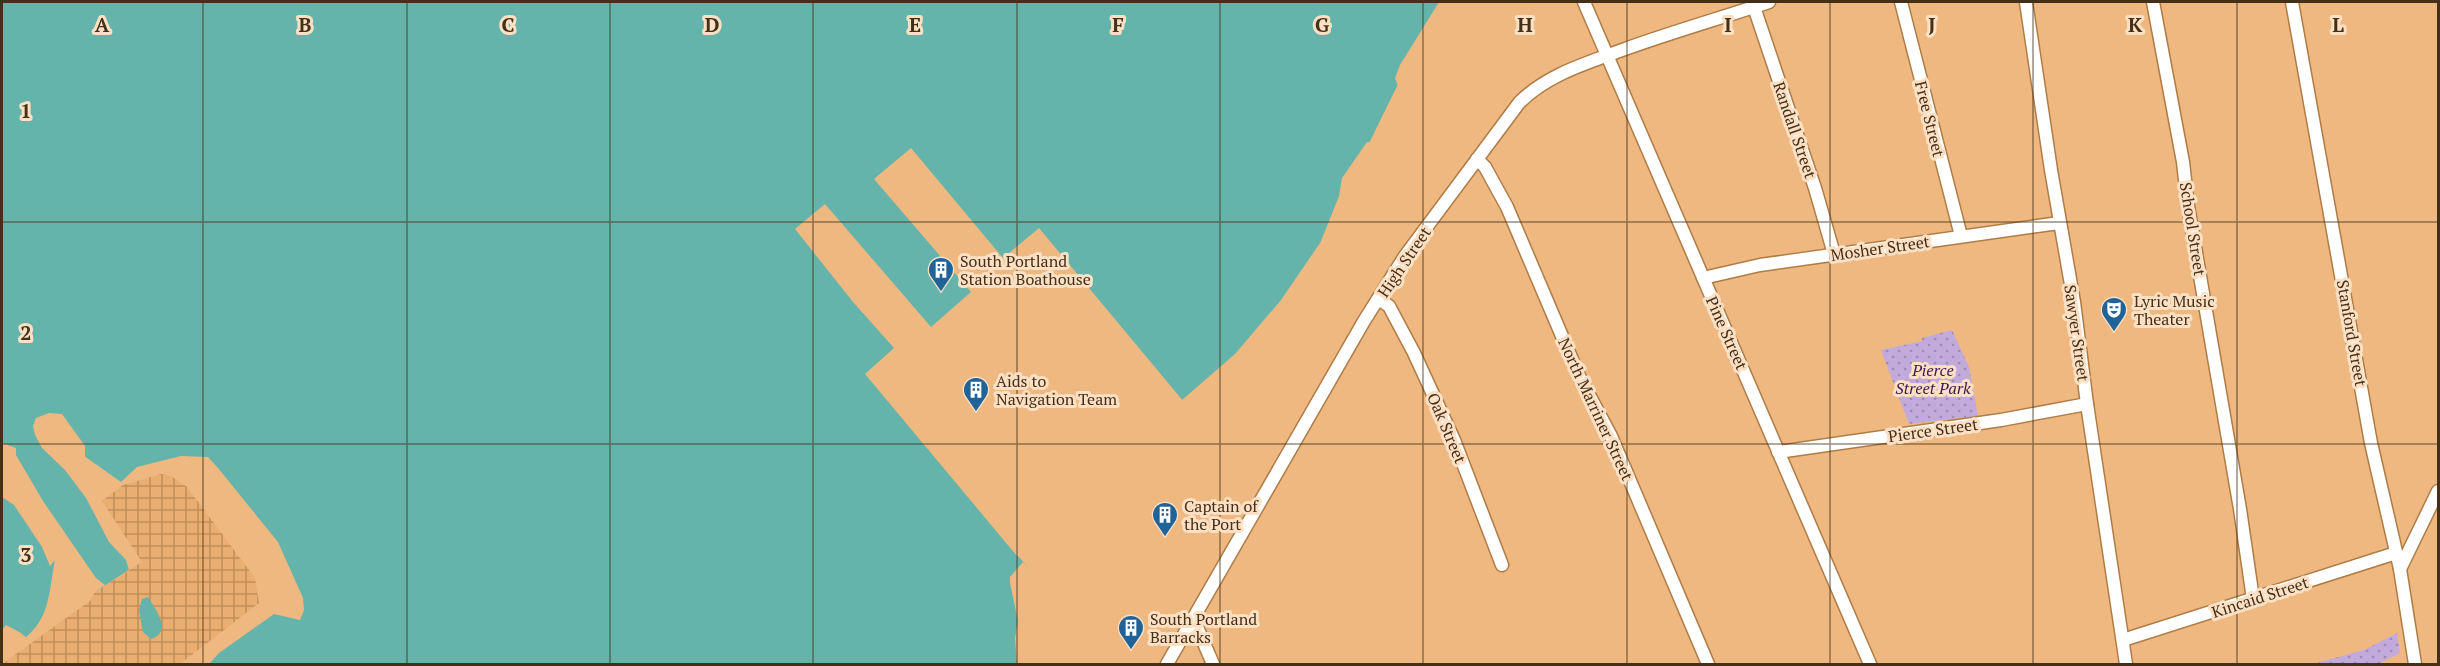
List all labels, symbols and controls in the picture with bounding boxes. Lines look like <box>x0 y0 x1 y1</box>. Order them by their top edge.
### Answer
text: A <box>95 11 110 38</box>
text: B <box>299 11 312 38</box>
text: C <box>501 11 515 38</box>
text: D <box>705 11 719 38</box>
text: E <box>909 11 921 38</box>
text: F <box>1112 11 1124 38</box>
text: G <box>1315 11 1329 38</box>
text: H <box>1517 11 1533 38</box>
text: I <box>1724 11 1732 38</box>
text: J <box>1928 11 1936 38</box>
text: K <box>2128 11 2143 38</box>
text: L <box>2332 11 2344 38</box>
street label: Randall Street <box>1768 79 1822 181</box>
street label: Free Street <box>1910 79 1950 159</box>
text: 1 <box>20 97 32 124</box>
street label: School Street <box>2175 181 2211 277</box>
street label: High Street <box>1372 222 1436 302</box>
street label: Mosher Street <box>1829 230 1931 266</box>
place label: South Portland Station Boathouse <box>960 250 1091 290</box>
building icon: South Portland Station Boathouse <box>926 255 956 293</box>
street label: Stanford Street <box>2332 278 2372 388</box>
street label: Sawyer Street <box>2059 283 2095 383</box>
place label: Lyric Music Theater <box>2134 290 2215 330</box>
street label: Pine Street <box>1701 293 1753 373</box>
theatre icon: Lyric Music Theater <box>2099 295 2129 333</box>
text: 2 <box>20 319 32 346</box>
street label: North Marriner Street <box>1553 334 1639 484</box>
park label: Pierce Street Park <box>1895 359 1971 399</box>
place label: Aids to Navigation Team <box>996 370 1117 410</box>
building icon: Aids to Navigation Team <box>961 375 991 413</box>
street label: Oak Street <box>1422 389 1472 467</box>
street label: Pierce Street <box>1887 413 1979 447</box>
place label: Captain of the Port <box>1184 495 1259 535</box>
building icon: Captain of the Port <box>1150 500 1180 538</box>
text: 3 <box>20 541 32 568</box>
street label: Kincaid Street <box>2209 571 2311 623</box>
place label: South Portland Barracks <box>1150 608 1257 648</box>
building icon: South Portland Barracks <box>1116 613 1146 651</box>

